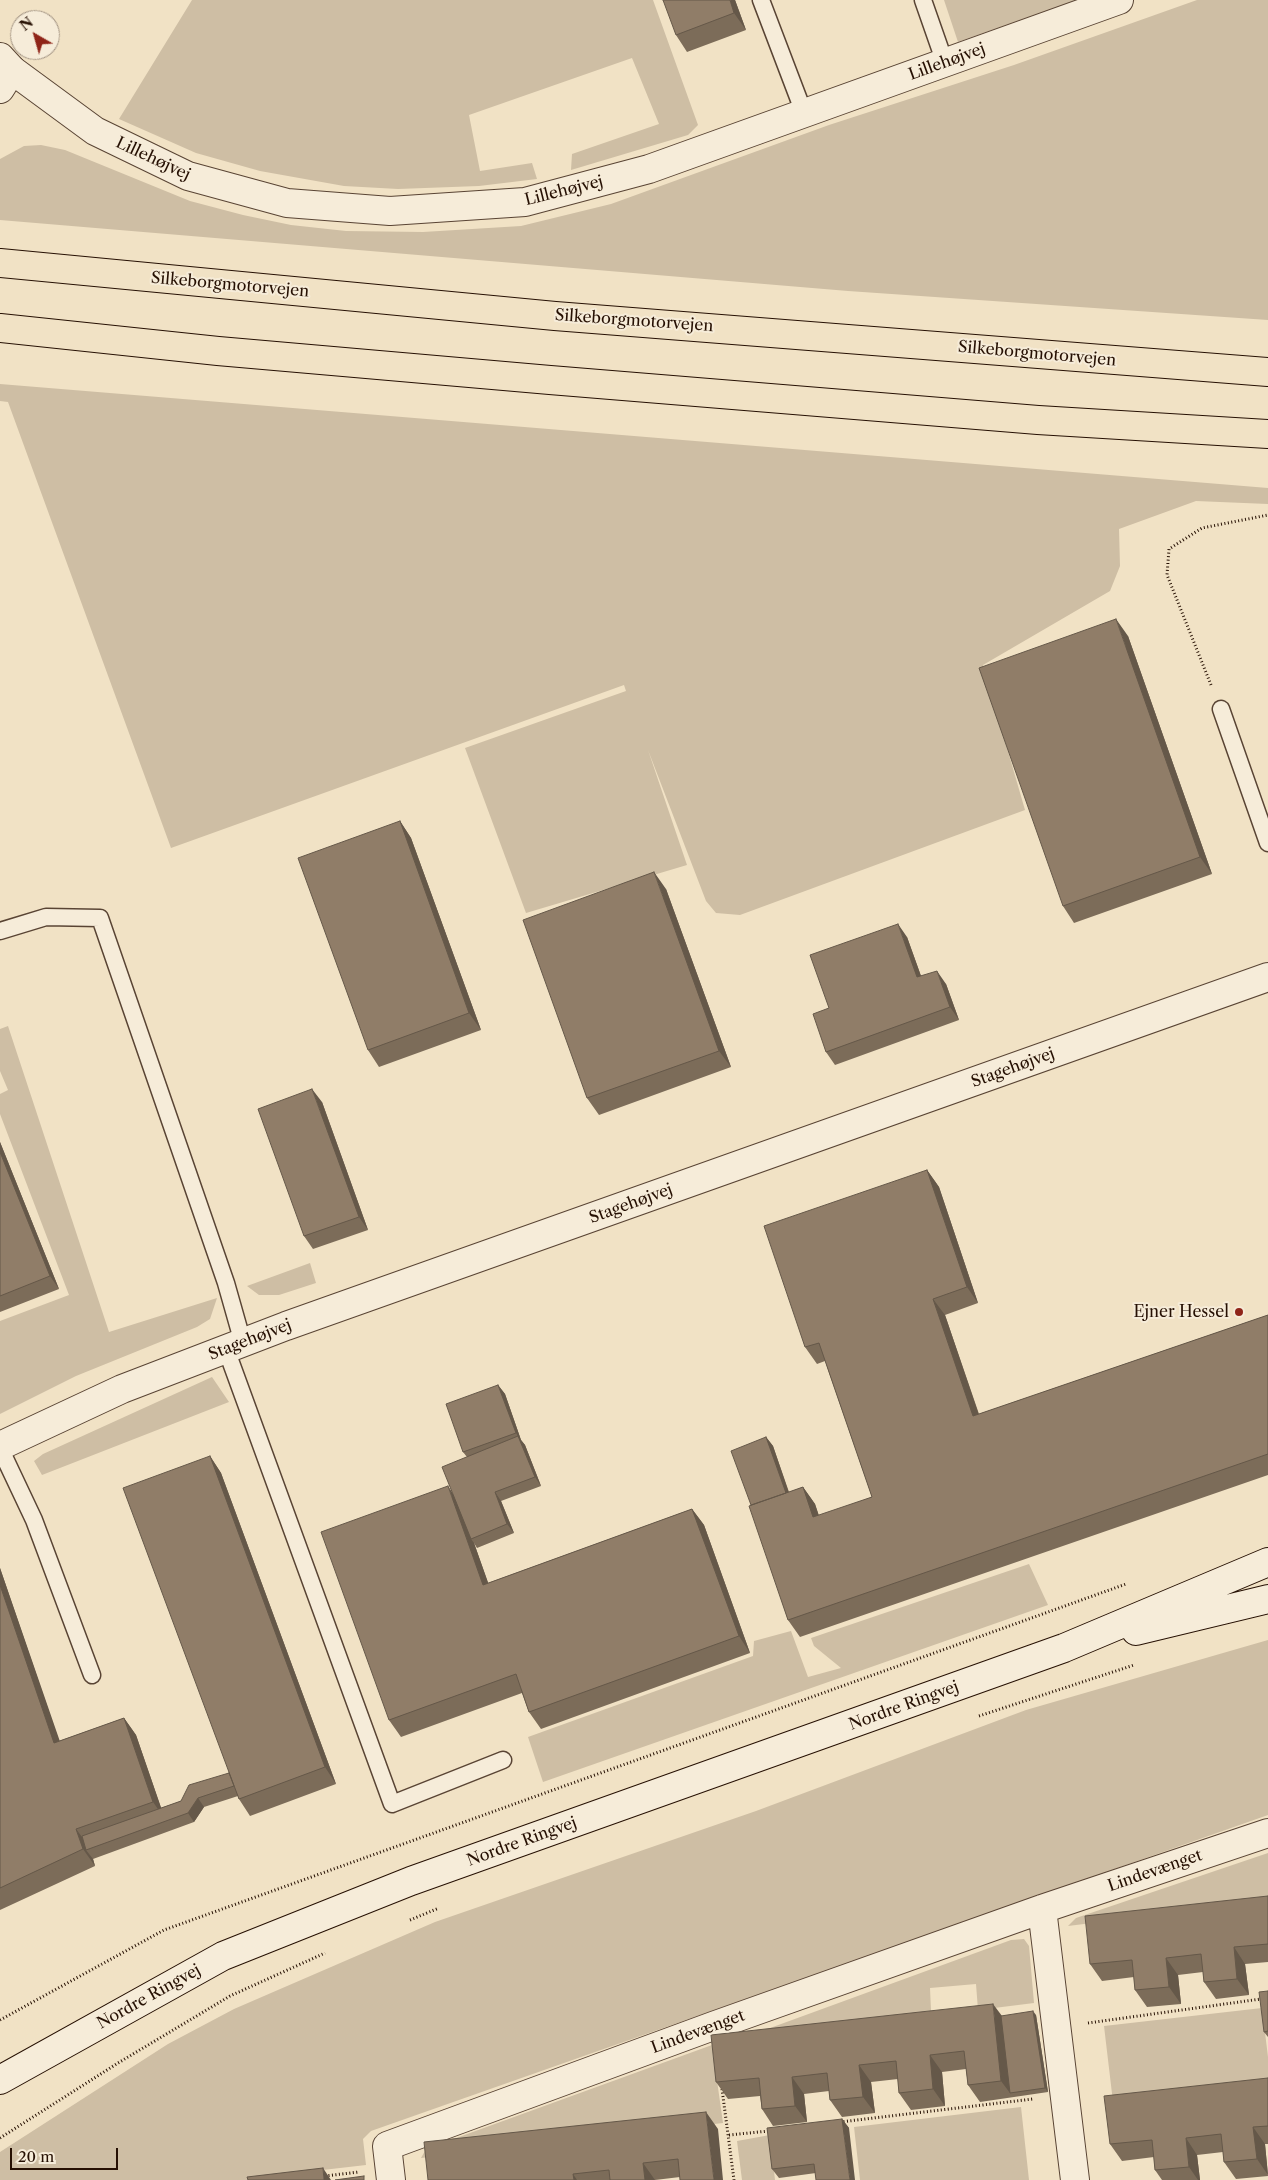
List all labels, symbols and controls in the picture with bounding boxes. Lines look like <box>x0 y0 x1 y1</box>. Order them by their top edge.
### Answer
north arrow <box>10 10 60 60</box>
text: N <box>16 13 37 35</box>
street label: Lillehøjvej <box>906 39 988 85</box>
street label: Lillehøjvej <box>113 133 193 185</box>
street label: Lillehøjvej <box>523 172 605 210</box>
street label: Silkeborgmotorvejen <box>150 269 310 301</box>
street label: Silkeborgmotorvejen <box>554 306 714 336</box>
street label: Silkeborgmotorvejen <box>957 338 1117 370</box>
street label: Stagehøjvej <box>969 1044 1057 1092</box>
street label: Stagehøjvej <box>587 1180 675 1228</box>
place label: Ejner Hessel <box>1133 1302 1229 1322</box>
marker: Ejner Hessel <box>1233 1306 1245 1318</box>
street label: Stagehøjvej <box>206 1315 294 1365</box>
street label: Nordre Ringvej <box>846 1677 962 1735</box>
street label: Nordre Ringvej <box>464 1813 580 1871</box>
street label: Lindevænget <box>1105 1846 1205 1896</box>
street label: Nordre Ringvej <box>94 1961 204 2033</box>
street label: Lindevænget <box>649 2006 747 2058</box>
scale bar <box>12 2138 120 2170</box>
text: 20 m <box>18 2147 54 2166</box>

